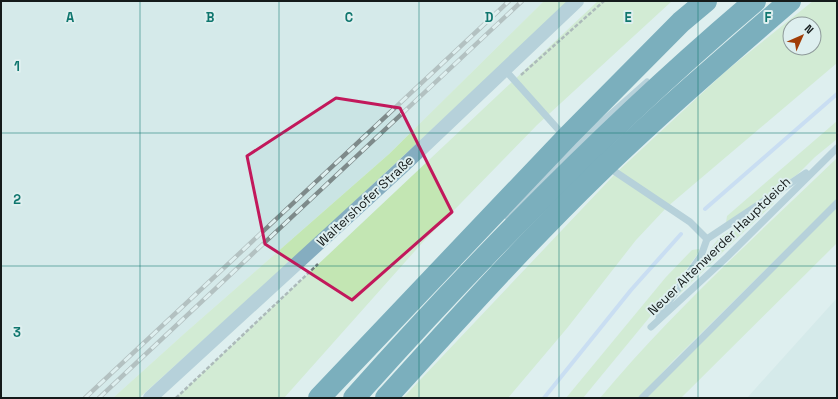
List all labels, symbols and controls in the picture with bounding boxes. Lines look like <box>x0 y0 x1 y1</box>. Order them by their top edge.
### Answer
text: A <box>66 9 75 26</box>
text: B <box>206 9 215 26</box>
text: C <box>345 9 353 26</box>
text: D <box>485 9 494 26</box>
text: E <box>624 9 632 26</box>
text: F <box>765 9 772 26</box>
north arrow <box>782 16 822 56</box>
text: N <box>802 21 817 36</box>
text: 1 <box>14 58 20 75</box>
street label: Waltershofer Straße <box>313 152 417 250</box>
street label: Neuer Altenwerder Hauptdeich <box>644 173 794 319</box>
text: 2 <box>13 191 21 208</box>
text: 3 <box>13 324 21 341</box>

